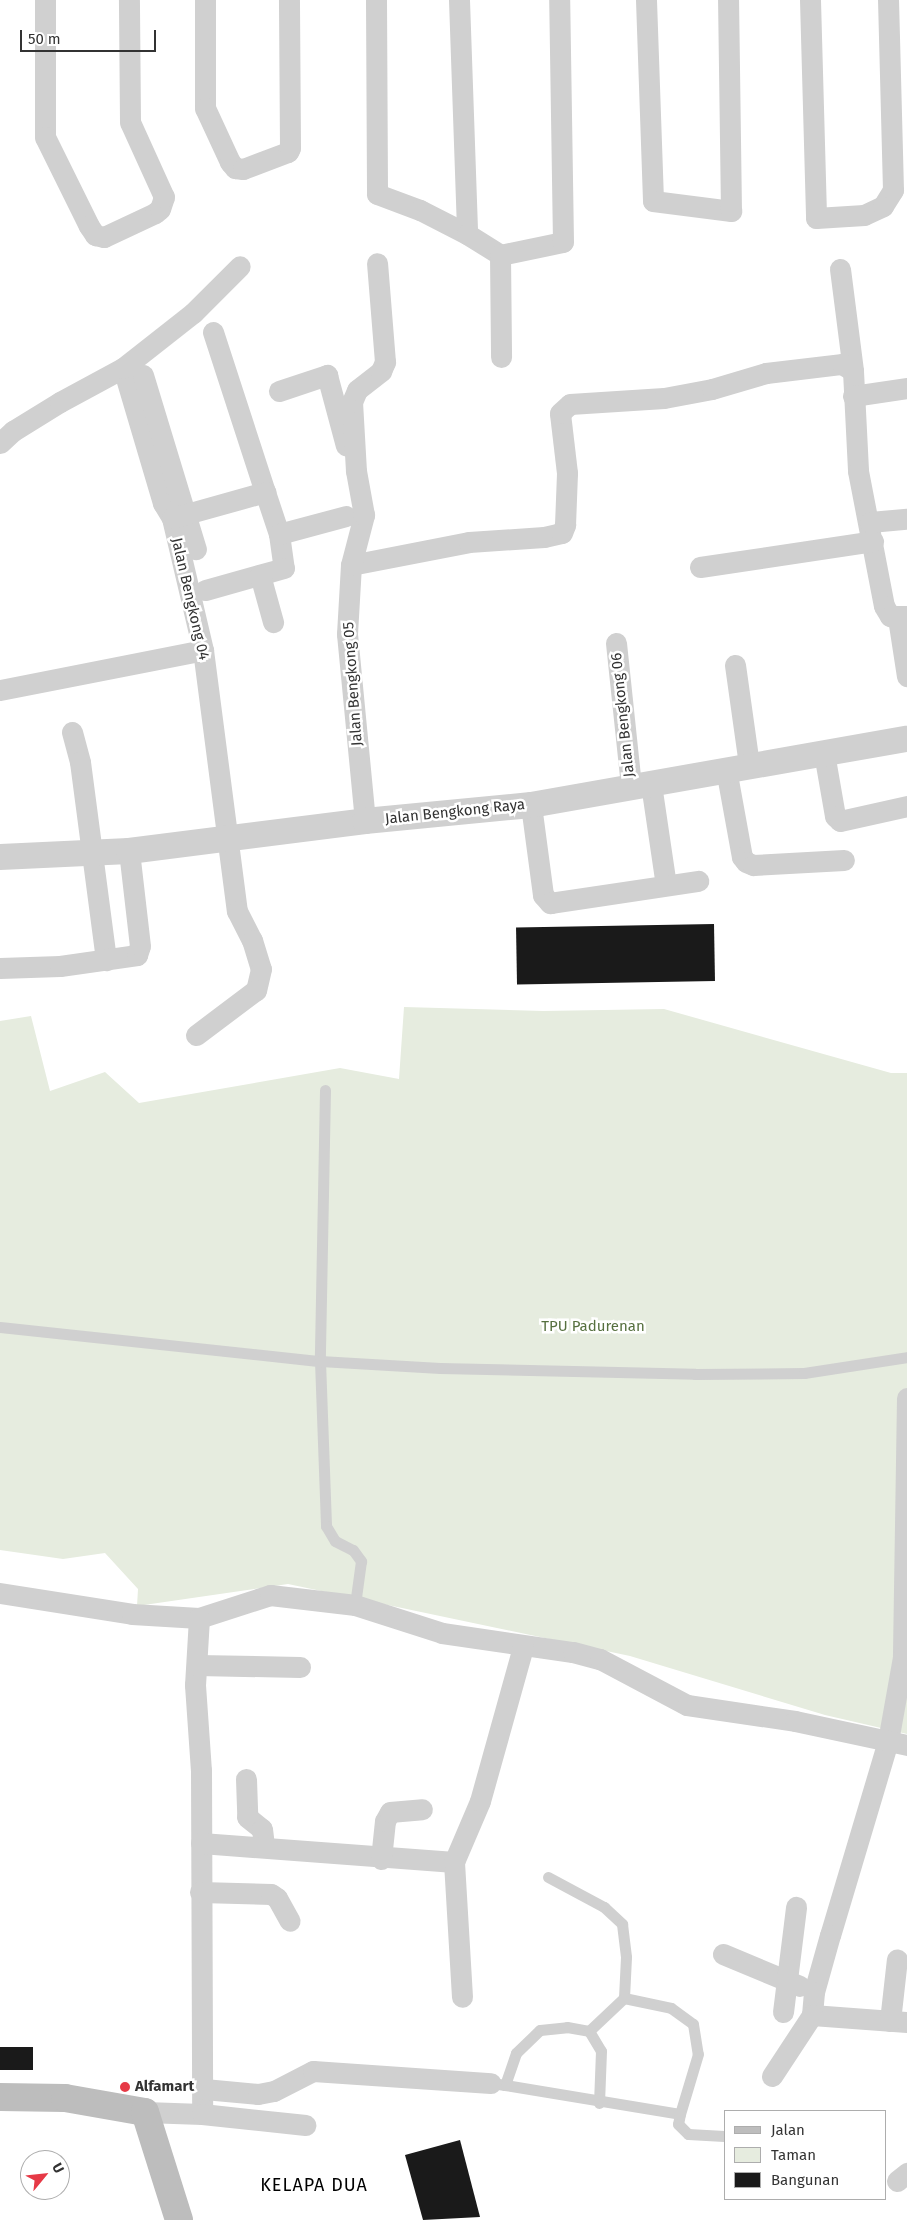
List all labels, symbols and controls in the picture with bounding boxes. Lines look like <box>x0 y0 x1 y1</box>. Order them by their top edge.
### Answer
scale bar <box>22 20 159 52</box>
text: 50 m <box>28 30 61 48</box>
street label: Jalan Bengkong 04 <box>167 536 213 662</box>
street label: Jalan Bengkong 05 <box>340 621 366 747</box>
street label: Jalan Bengkong 06 <box>608 652 638 778</box>
street label: Jalan Bengkong Raya <box>384 796 526 828</box>
park label: TPU Padurenan <box>541 1318 645 1336</box>
place label: Alfamart <box>135 2078 194 2096</box>
marker: Alfamart <box>119 2081 131 2093</box>
legend <box>724 2110 887 2200</box>
text: Jalan <box>771 2121 805 2139</box>
text: Taman <box>771 2146 816 2164</box>
north arrow <box>20 2150 70 2200</box>
text: U <box>48 2160 67 2176</box>
text: Bangunan <box>771 2171 839 2189</box>
district label: KELAPA DUA <box>259 2174 369 2196</box>

